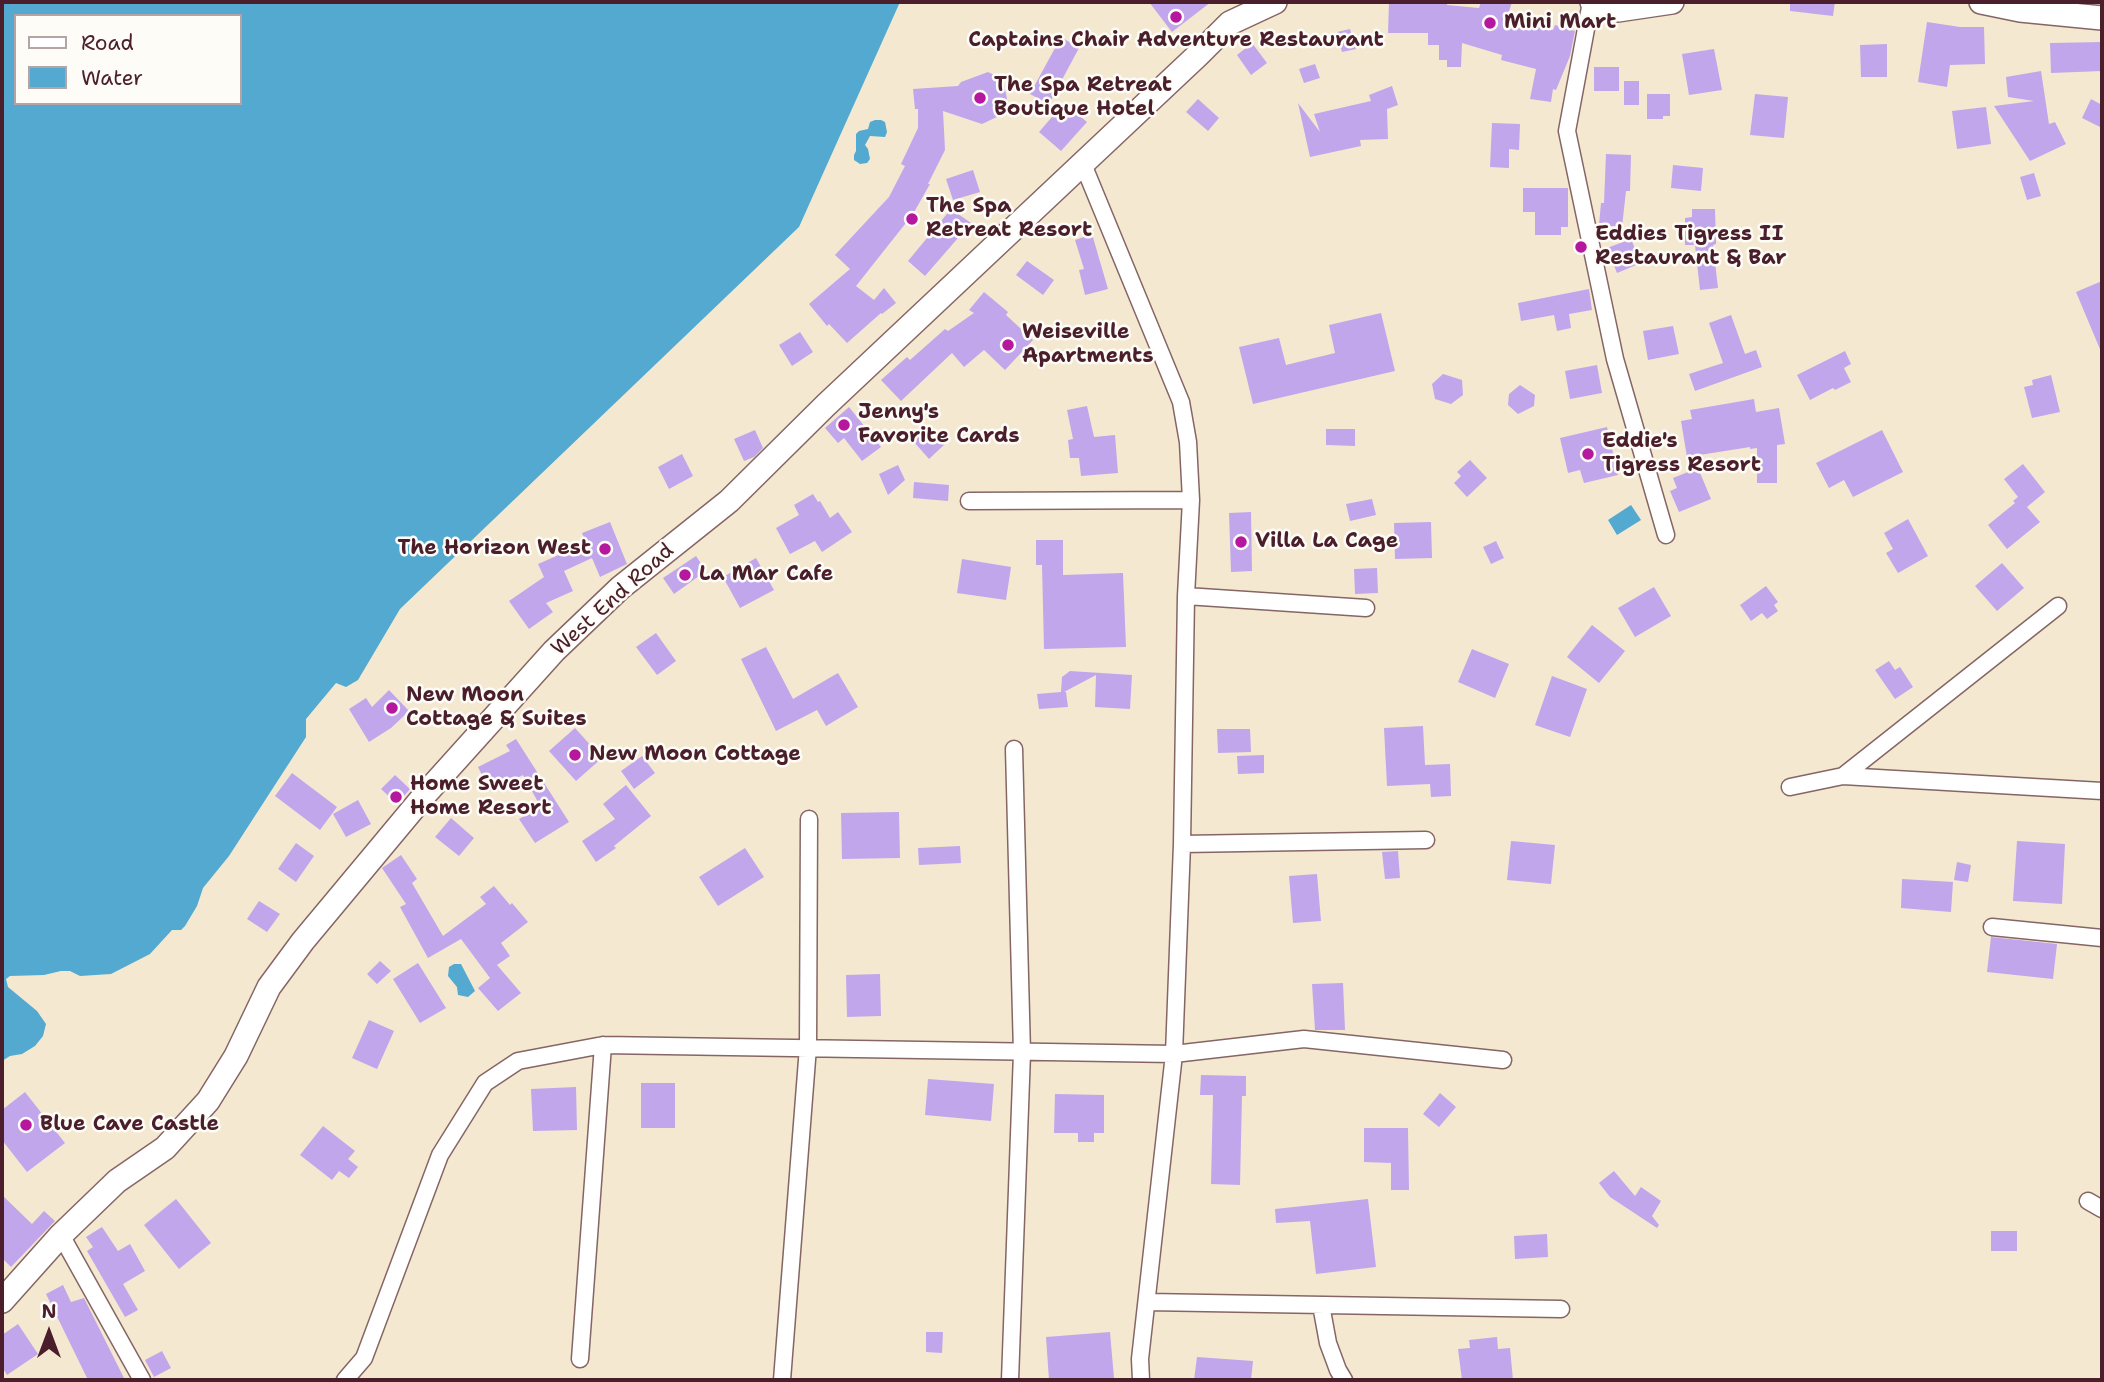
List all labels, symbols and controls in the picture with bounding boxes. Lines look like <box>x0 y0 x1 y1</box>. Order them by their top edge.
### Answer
marker: Captains Chair Adventure Restaurant <box>1168 9 1184 25</box>
place label: Mini Mart <box>1504 10 1616 36</box>
legend <box>14 14 242 105</box>
marker: Mini Mart <box>1482 15 1498 31</box>
place label: Captains Chair Adventure Restaurant <box>968 28 1384 54</box>
text: Road <box>81 29 134 57</box>
text: Water <box>81 64 143 92</box>
place label: The Spa Retreat Boutique Hotel <box>994 73 1172 123</box>
marker: The Spa Retreat Boutique Hotel <box>972 90 988 106</box>
place label: The Spa Retreat Resort <box>926 194 1092 244</box>
marker: The Spa Retreat Resort <box>904 211 920 227</box>
place label: Eddies Tigress II Restaurant & Bar <box>1595 222 1786 272</box>
marker: Eddies Tigress II Restaurant & Bar <box>1573 239 1589 255</box>
place label: Weiseville Apartments <box>1022 320 1153 370</box>
marker: Weiseville Apartments <box>1000 337 1016 353</box>
place label: Jenny's Favorite Cards <box>858 400 1020 450</box>
marker: Jenny's Favorite Cards <box>836 417 852 433</box>
place label: Eddie's Tigress Resort <box>1602 429 1761 479</box>
marker: Eddie's Tigress Resort <box>1580 446 1596 462</box>
place label: Villa La Cage <box>1255 529 1398 555</box>
marker: Villa La Cage <box>1233 534 1249 550</box>
place label: The Horizon West <box>398 536 591 562</box>
street label: West End Road <box>547 538 679 662</box>
marker: The Horizon West <box>597 541 613 557</box>
place label: La Mar Cafe <box>699 562 833 588</box>
marker: La Mar Cafe <box>677 567 693 583</box>
place label: New Moon Cottage & Suites <box>406 683 587 733</box>
marker: New Moon Cottage & Suites <box>384 700 400 716</box>
place label: New Moon Cottage <box>589 742 801 768</box>
marker: New Moon Cottage <box>567 747 583 763</box>
place label: Home Sweet Home Resort <box>410 772 551 822</box>
marker: Home Sweet Home Resort <box>388 789 404 805</box>
place label: Blue Cave Castle <box>40 1112 219 1138</box>
marker: Blue Cave Castle <box>18 1117 34 1133</box>
north arrow <box>14 1298 84 1368</box>
text: N <box>41 1299 57 1324</box>

